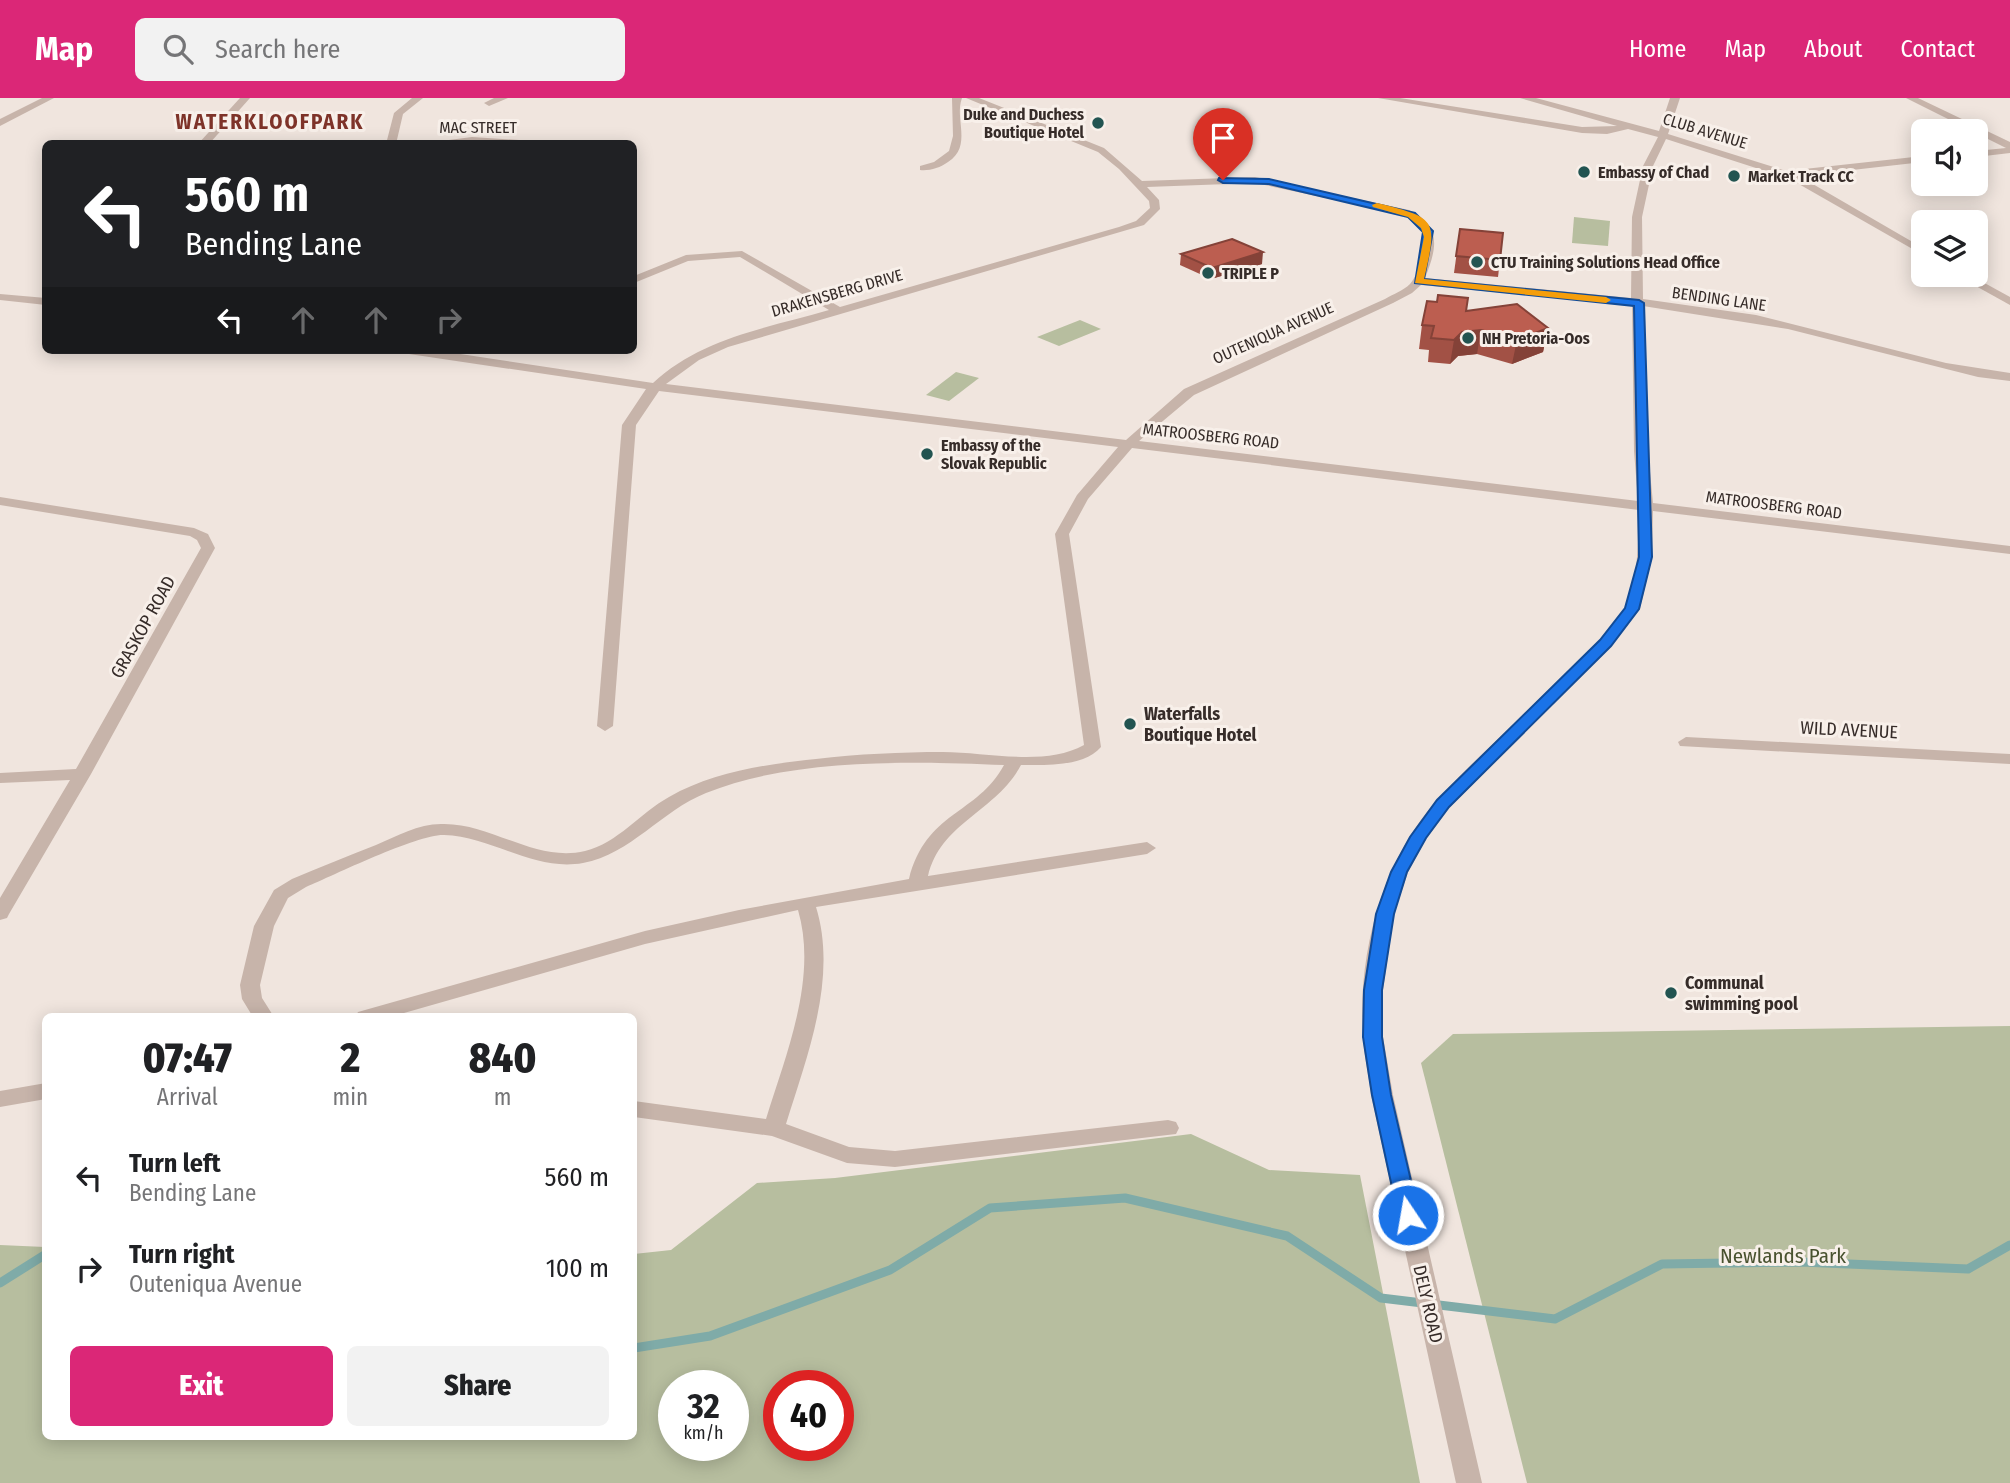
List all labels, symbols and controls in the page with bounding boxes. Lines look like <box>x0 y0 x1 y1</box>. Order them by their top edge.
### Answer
search box <box>135 18 625 81</box>
text: Map <box>35 29 93 69</box>
icon: search <box>159 30 197 68</box>
text: Search here <box>215 34 340 65</box>
text: Home <box>1629 35 1686 63</box>
text: Map <box>1724 35 1766 63</box>
text: About <box>1804 35 1862 63</box>
text: Contact <box>1900 35 1975 63</box>
place label: Duke and Duchess Boutique Hotel <box>963 105 1085 142</box>
pin <box>1193 108 1253 180</box>
district label: WATERKLOOFPARK <box>176 109 365 135</box>
street label: CLUB AVENUE <box>1661 109 1749 153</box>
marker: Duke and Duchess Boutique Hotel <box>1090 115 1106 131</box>
street label: MAC STREET <box>439 118 517 137</box>
icon: arrive <box>1204 119 1242 157</box>
map controls <box>1911 119 1988 287</box>
button: sound <box>1911 119 1988 196</box>
place label: Embassy of Chad <box>1598 163 1709 182</box>
marker: Embassy of Chad <box>1576 164 1592 180</box>
text: 560 m <box>185 165 309 224</box>
place label: Market Track CC <box>1748 167 1855 186</box>
icon: left <box>70 168 161 259</box>
marker: Market Track CC <box>1726 168 1742 184</box>
button: layers <box>1911 210 1988 287</box>
text: Bending Lane <box>185 225 362 263</box>
place label: CTU Training Solutions Head Office <box>1491 253 1720 272</box>
marker: CTU Training Solutions Head Office <box>1469 254 1485 270</box>
place label: TRIPLE P <box>1222 264 1279 283</box>
street label: DRAKENSBERG DRIVE <box>769 265 905 321</box>
marker: TRIPLE P <box>1200 265 1216 281</box>
street label: BENDING LANE <box>1671 283 1767 315</box>
street label: OUTENIQUA AVENUE <box>1210 298 1336 368</box>
icon: left <box>211 301 249 339</box>
icon: ahead <box>284 301 322 339</box>
icon: ahead <box>357 301 395 339</box>
icon: right <box>430 301 468 339</box>
place label: NH Pretoria-Oos <box>1482 329 1590 348</box>
marker: NH Pretoria-Oos <box>1460 330 1476 346</box>
street label: MATROOSBERG ROAD <box>1142 419 1280 453</box>
place label: Embassy of the Slovak Republic <box>941 436 1047 473</box>
marker: Embassy of the Slovak Republic <box>919 446 935 462</box>
street label: MATROOSBERG ROAD <box>1705 487 1843 523</box>
street label: GRASKOP ROAD <box>106 572 180 682</box>
place label: Waterfalls Boutique Hotel <box>1144 703 1257 746</box>
marker: Waterfalls Boutique Hotel <box>1122 716 1138 732</box>
street label: WILD AVENUE <box>1800 716 1898 744</box>
place label: Communal swimming pool <box>1685 972 1798 1015</box>
marker: Communal swimming pool <box>1663 985 1679 1001</box>
text: 07:47 <box>143 1033 232 1083</box>
text: 2 <box>340 1033 360 1083</box>
text: 840 <box>469 1033 537 1083</box>
text: Arrival <box>157 1083 218 1111</box>
text: min <box>333 1083 368 1111</box>
text: m <box>494 1083 511 1111</box>
text: Turn left <box>129 1148 221 1179</box>
icon: left <box>70 1159 108 1197</box>
text: 560 m <box>545 1162 609 1193</box>
position arrow <box>1371 1178 1445 1252</box>
text: Bending Lane <box>129 1179 256 1207</box>
text: Turn right <box>129 1239 235 1270</box>
park label: Newlands Park <box>1720 1243 1846 1269</box>
icon: right <box>70 1250 108 1288</box>
text: 100 m <box>546 1253 609 1284</box>
street label: DELY ROAD <box>1408 1263 1448 1345</box>
text: Outeniqua Avenue <box>129 1270 302 1298</box>
button: Exit <box>70 1346 333 1426</box>
button: Share <box>347 1346 609 1426</box>
speed limit sign: 40 <box>763 1370 854 1461</box>
text: 32 <box>687 1385 720 1427</box>
text: km/h <box>683 1422 724 1444</box>

